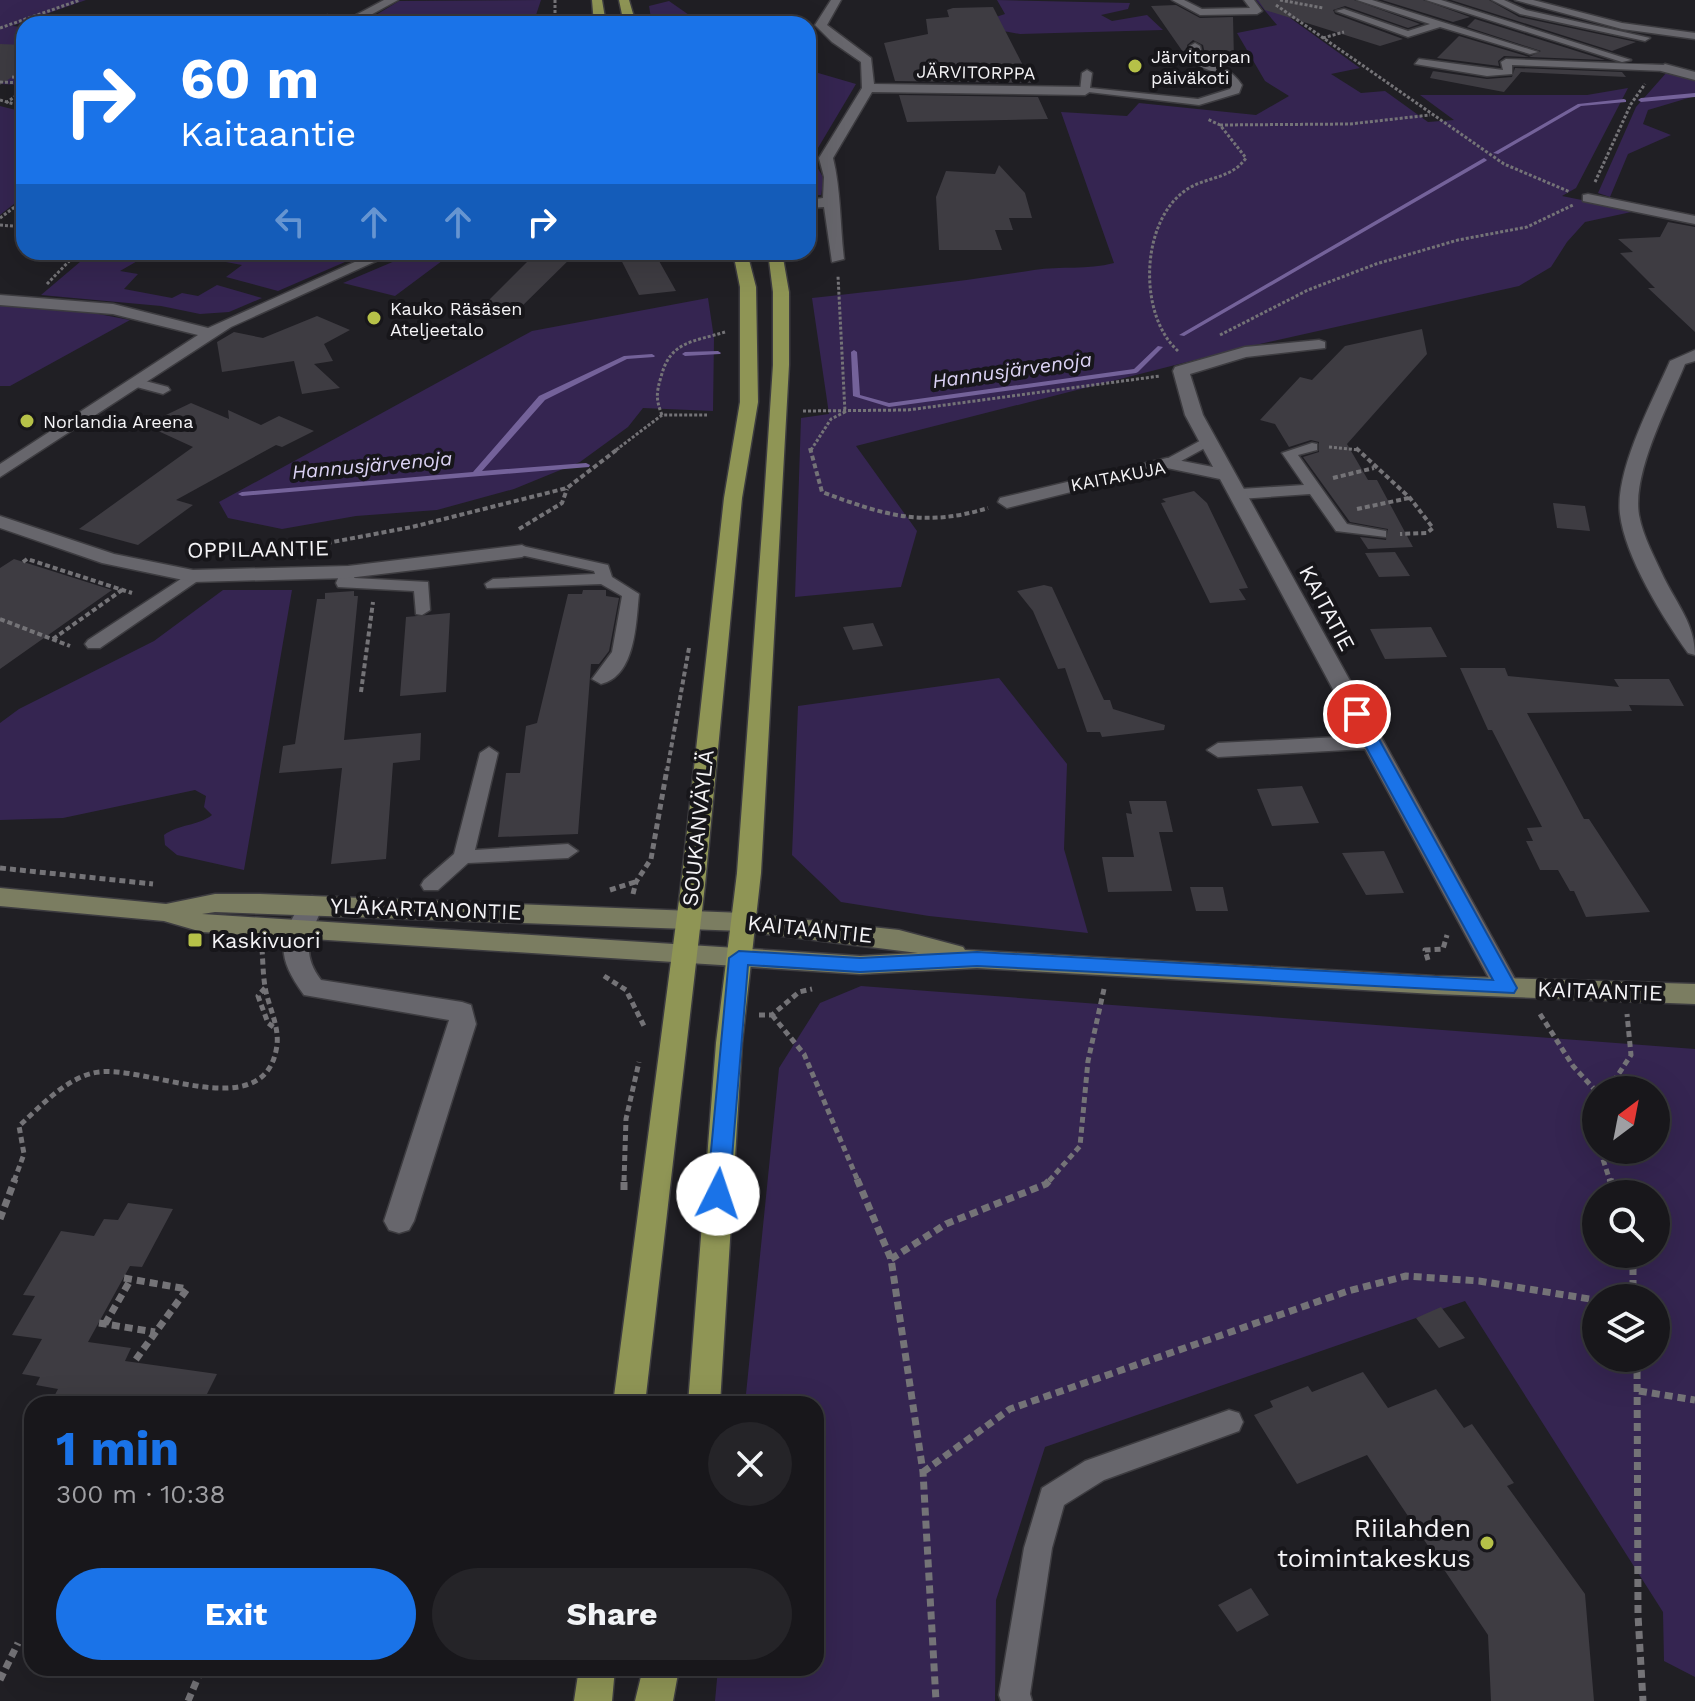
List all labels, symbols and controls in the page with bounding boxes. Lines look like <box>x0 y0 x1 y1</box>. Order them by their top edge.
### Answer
text: 60 m <box>180 46 319 112</box>
place label: Järvitorpan päiväkoti <box>1151 46 1251 88</box>
icon: right <box>48 48 152 152</box>
marker: Järvitorpan päiväkoti <box>1126 57 1144 75</box>
street label: JÄRVITORPPA <box>916 60 1036 84</box>
text: Kaitaantie <box>180 113 356 155</box>
icon: left <box>268 200 312 244</box>
icon: ahead <box>352 200 396 244</box>
icon: ahead <box>436 200 480 244</box>
icon: right <box>520 200 564 244</box>
place label: Kauko Räsäsen Ateljeetalo <box>390 298 523 340</box>
marker: Kauko Räsäsen Ateljeetalo <box>365 309 383 327</box>
water label: Hannusjärvenoja <box>931 347 1093 393</box>
place label: Norlandia Areena <box>43 411 193 432</box>
marker: Norlandia Areena <box>18 412 36 430</box>
water label: Hannusjärvenoja <box>291 446 453 484</box>
street label: KAITAKUJA <box>1069 456 1167 496</box>
street label: OPPILAANTIE <box>187 535 329 563</box>
street label: KAITATIE <box>1294 561 1360 655</box>
pin <box>1323 680 1391 748</box>
icon: arrive <box>1335 692 1379 736</box>
street label: SOUKANVÄYLÄ <box>677 749 719 907</box>
street label: YLÄKARTANONTIE <box>330 893 522 925</box>
street label: KAITAANTIE <box>746 910 874 948</box>
place label: Kaskivuori <box>211 928 321 953</box>
marker: Kaskivuori <box>186 931 204 949</box>
street label: KAITAANTIE <box>1537 976 1663 1006</box>
north arrow <box>1582 1076 1670 1164</box>
map controls <box>1582 1076 1670 1372</box>
position arrow <box>676 1152 760 1236</box>
button: search <box>1582 1180 1670 1268</box>
button: layers <box>1582 1284 1670 1372</box>
text: 1 min <box>56 1420 179 1477</box>
button: close <box>708 1422 792 1506</box>
text: 300 m · 10:38 <box>56 1479 225 1509</box>
place label: Riilahden toimintakeskus <box>1277 1513 1471 1573</box>
marker: Riilahden toimintakeskus <box>1478 1534 1496 1552</box>
button: Exit <box>56 1568 416 1660</box>
button: Share <box>432 1568 792 1660</box>

